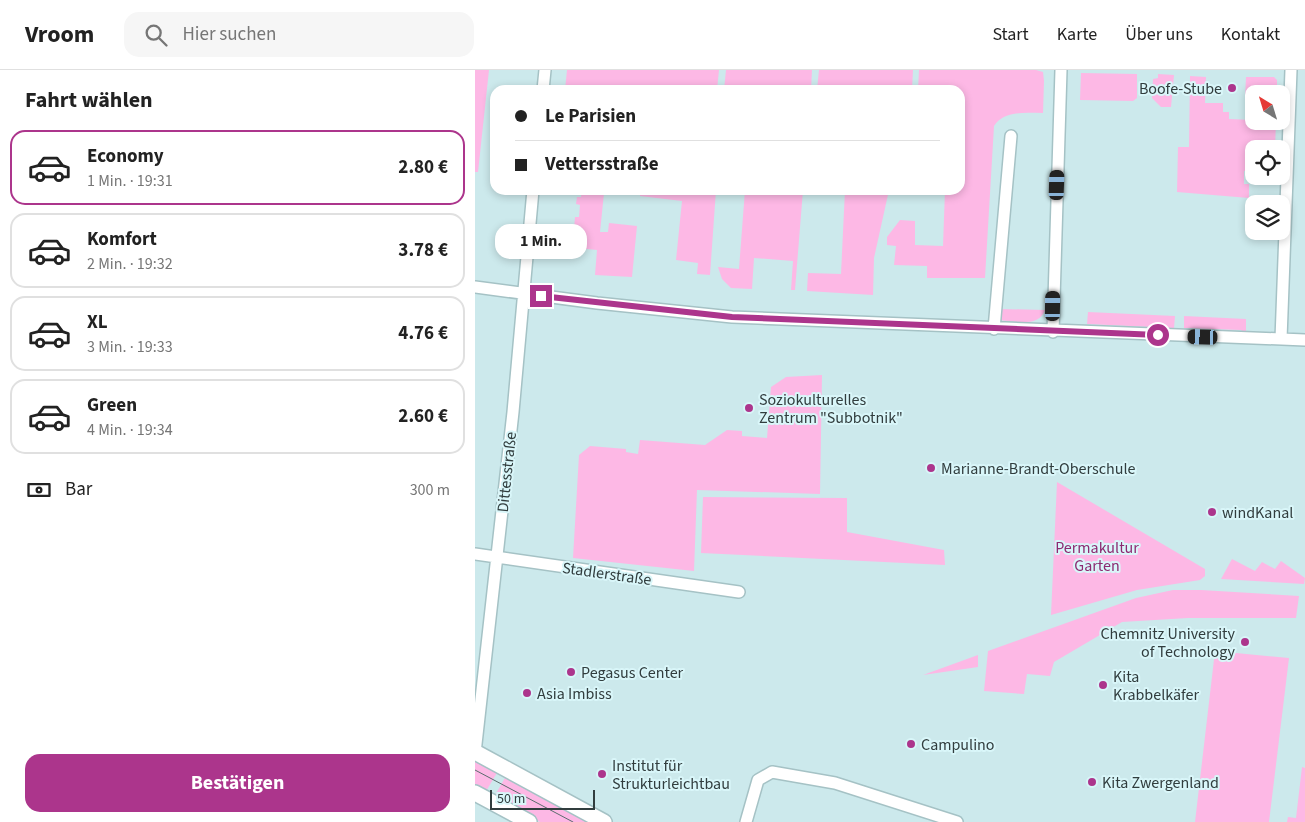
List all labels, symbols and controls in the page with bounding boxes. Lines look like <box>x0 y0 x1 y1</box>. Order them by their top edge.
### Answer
search box <box>124 12 474 57</box>
text: Vroom <box>25 17 94 52</box>
icon: search <box>142 21 170 49</box>
text: Hier suchen <box>182 21 276 48</box>
text: Start <box>992 22 1029 47</box>
text: Karte <box>1057 22 1097 47</box>
text: Über uns <box>1125 22 1193 47</box>
text: Kontakt <box>1221 22 1280 47</box>
place label: Boofe-Stube <box>1139 78 1222 100</box>
marker: Boofe-Stube <box>1226 82 1238 94</box>
text: Fahrt wählen <box>25 84 153 116</box>
north arrow <box>1245 85 1290 130</box>
map controls <box>1245 85 1290 240</box>
text: Le Parisien <box>545 103 636 130</box>
button: locate <box>1245 140 1290 185</box>
text: Economy <box>87 143 164 170</box>
icon: car <box>27 145 72 190</box>
text: Vettersstraße <box>545 151 659 178</box>
text: 2.80 € <box>398 154 448 181</box>
text: 1 Min. · 19:31 <box>87 170 173 192</box>
car <box>1048 170 1065 200</box>
button: layers <box>1245 195 1290 240</box>
callout: 1 Min. <box>495 224 587 258</box>
text: Komfort <box>87 226 157 253</box>
icon: car <box>27 228 72 273</box>
text: 1 Min. <box>520 230 562 252</box>
text: 3.78 € <box>398 237 448 264</box>
text: 2 Min. · 19:32 <box>87 253 173 275</box>
route end <box>530 285 552 307</box>
car <box>1045 291 1060 321</box>
text: XL <box>87 309 108 336</box>
icon: car <box>27 311 72 356</box>
text: 4.76 € <box>398 320 448 347</box>
route start <box>1147 324 1169 346</box>
car <box>1187 329 1218 345</box>
text: 3 Min. · 19:33 <box>87 336 173 358</box>
place label: Soziokulturelles Zentrum "Subbotnik" <box>759 389 903 429</box>
text: Green <box>87 392 137 419</box>
icon: car <box>27 394 72 439</box>
marker: Soziokulturelles Zentrum "Subbotnik" <box>743 402 755 414</box>
text: 2.60 € <box>398 403 448 430</box>
text: 4 Min. · 19:34 <box>87 419 173 441</box>
street label: Dittesstraße <box>492 431 522 513</box>
place label: Marianne-Brandt-Oberschule <box>941 458 1135 480</box>
marker: Marianne-Brandt-Oberschule <box>925 462 937 474</box>
icon: cash <box>25 476 53 504</box>
text: Bar <box>65 476 92 503</box>
text: 300 m <box>410 479 450 501</box>
place label: windKanal <box>1222 502 1293 524</box>
marker: windKanal <box>1206 506 1218 518</box>
park label: Permakultur Garten <box>1055 537 1139 577</box>
street label: Stadlerstraße <box>561 557 653 591</box>
place label: Chemnitz University of Technology <box>1100 623 1236 663</box>
marker: Chemnitz University of Technology <box>1239 636 1251 648</box>
place label: Pegasus Center <box>581 662 684 684</box>
marker: Pegasus Center <box>565 666 577 678</box>
place label: Kita Krabbelkäfer <box>1113 666 1199 706</box>
marker: Kita Krabbelkäfer <box>1097 679 1109 691</box>
place label: Asia Imbiss <box>537 683 612 705</box>
marker: Asia Imbiss <box>521 687 533 699</box>
place label: Campulino <box>921 734 995 756</box>
marker: Campulino <box>905 738 917 750</box>
button: Bestätigen <box>25 754 450 812</box>
place label: Institut für Strukturleichtbau <box>612 755 730 795</box>
marker: Institut für Strukturleichtbau <box>596 768 608 780</box>
place label: Kita Zwergenland <box>1102 772 1219 794</box>
marker: Kita Zwergenland <box>1086 776 1098 788</box>
scale bar <box>490 787 595 810</box>
text: 50 m <box>497 789 525 809</box>

